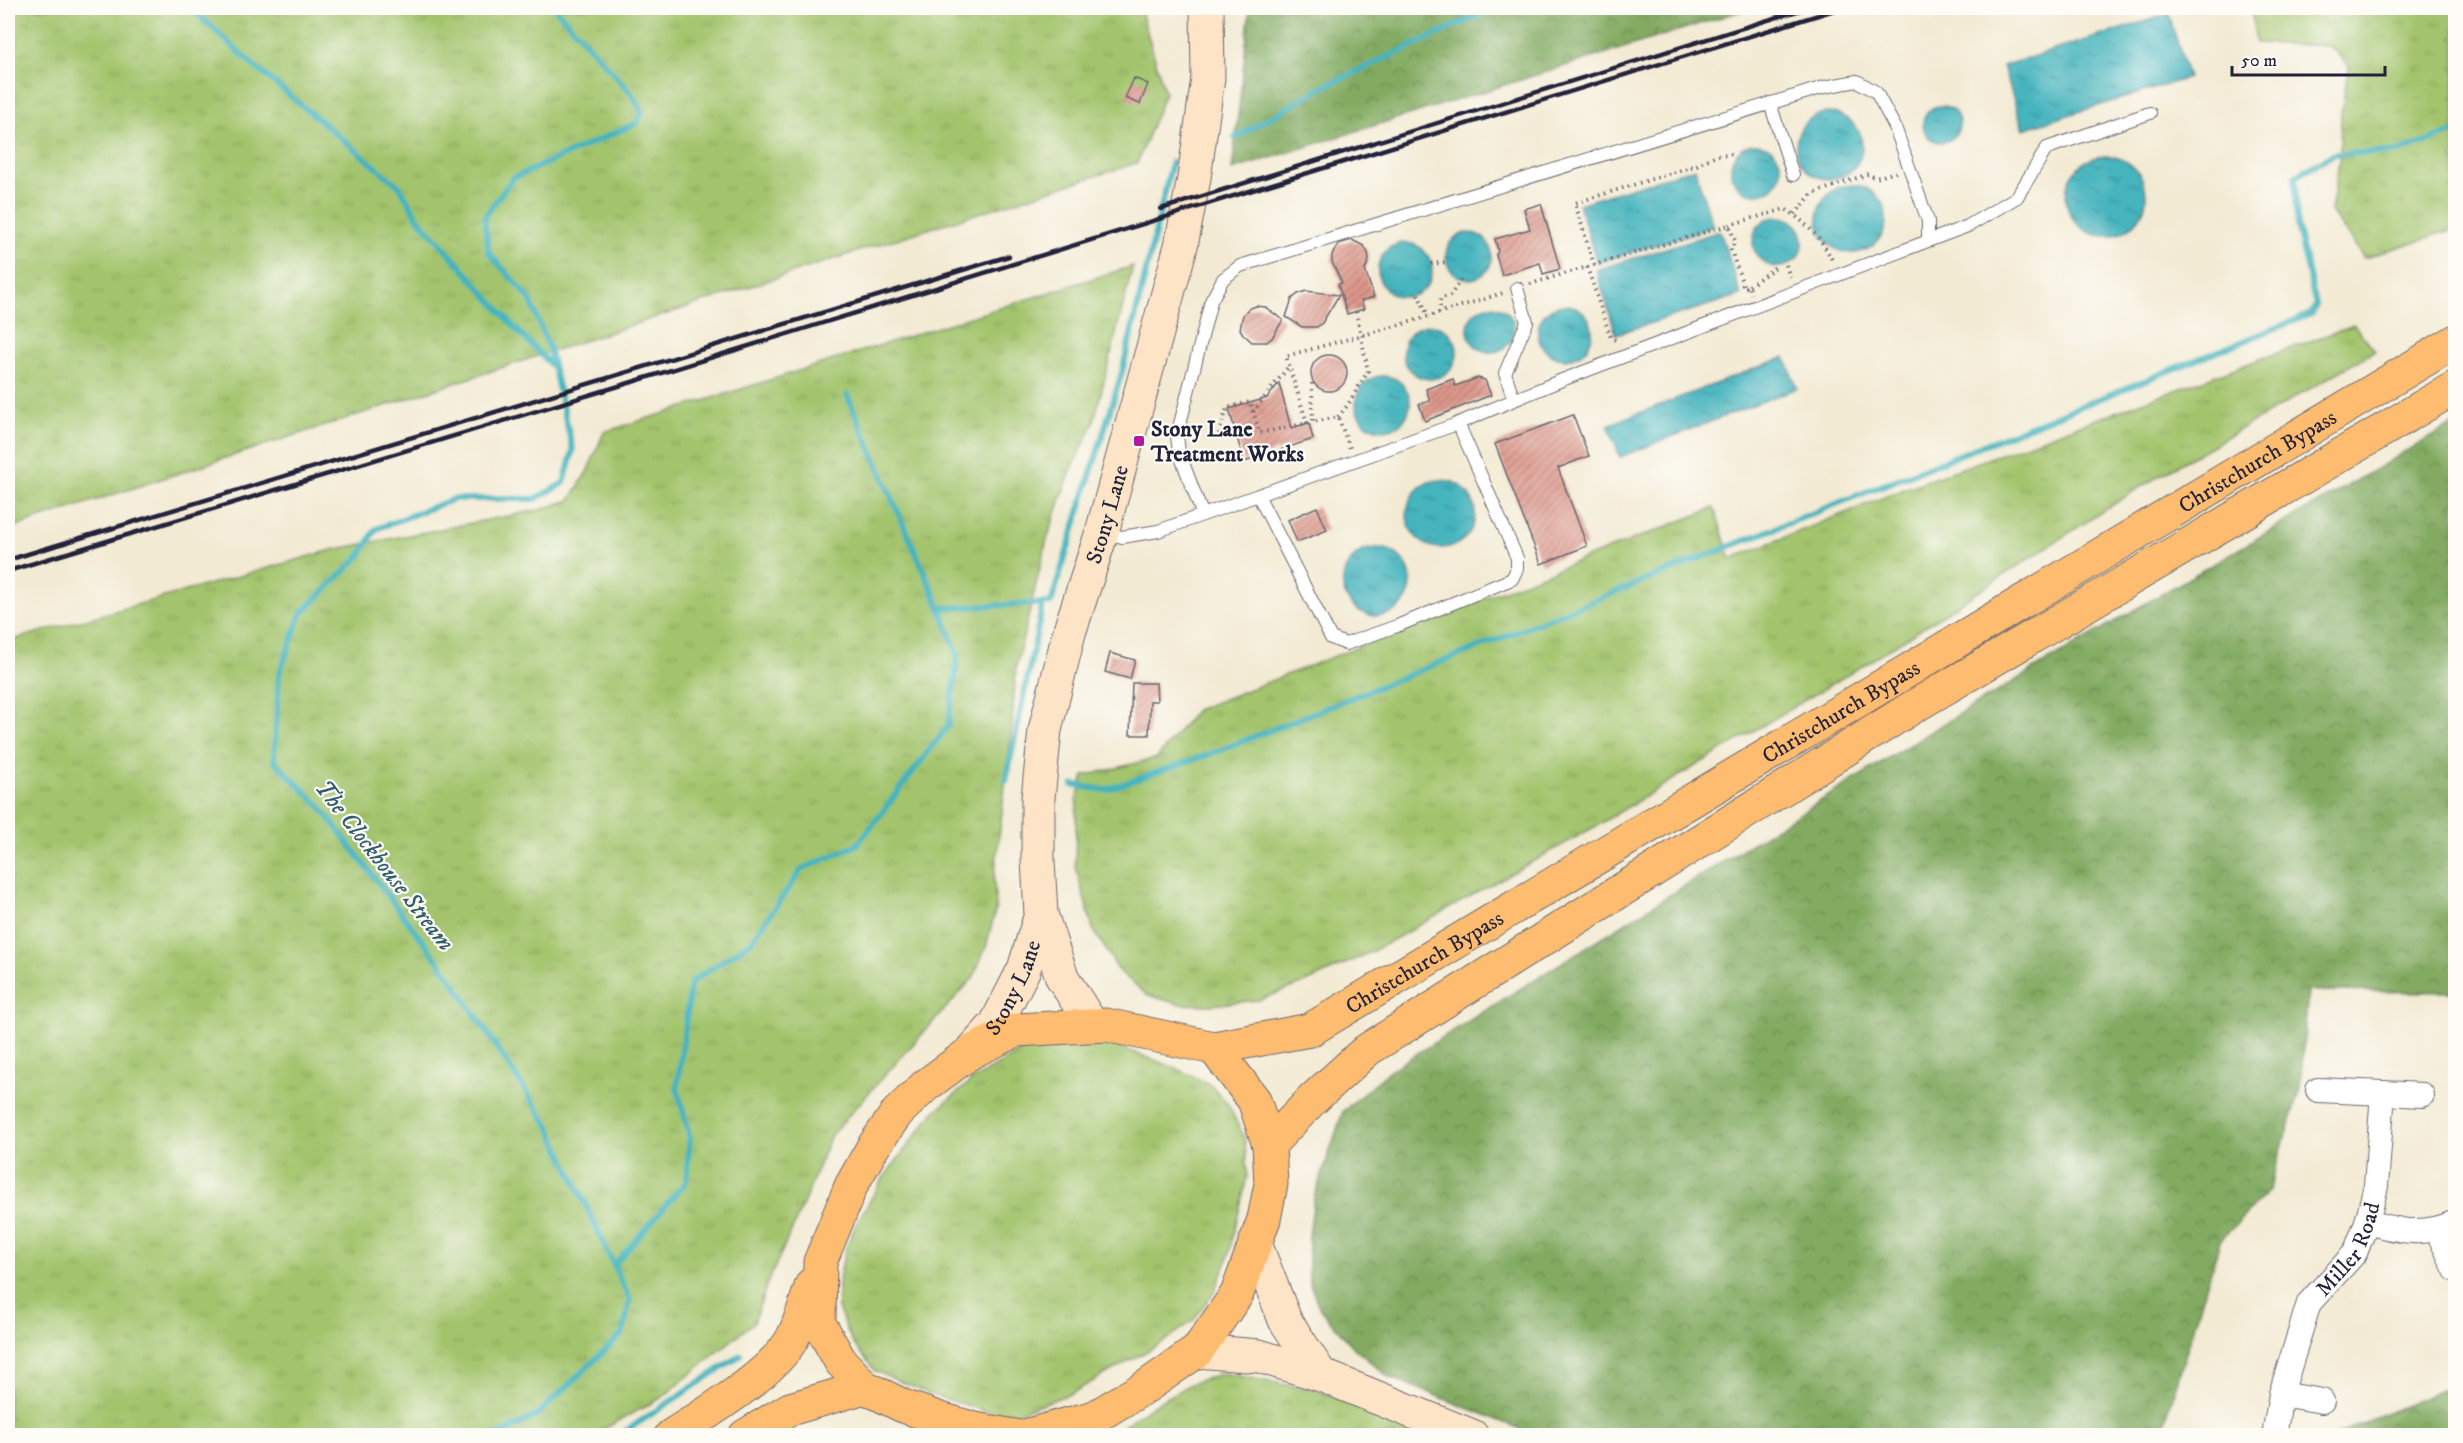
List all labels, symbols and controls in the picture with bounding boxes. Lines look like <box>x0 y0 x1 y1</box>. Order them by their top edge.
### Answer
scale bar <box>2232 39 2385 77</box>
text: 50 m <box>2241 50 2277 72</box>
street label: Christchurch Bypass <box>2174 404 2342 520</box>
place label: Stony Lane Treatment Works <box>1150 416 1304 468</box>
marker: Stony Lane Treatment Works <box>1132 434 1146 448</box>
street label: Stony Lane <box>1081 462 1135 567</box>
street label: Christchurch Bypass <box>1758 655 1925 770</box>
water label: The Clockhouse Stream <box>308 774 460 957</box>
street label: Christchurch Bypass <box>1341 905 1509 1021</box>
street label: Stony Lane <box>980 937 1047 1042</box>
street label: Miller Road <box>2310 1199 2386 1302</box>

